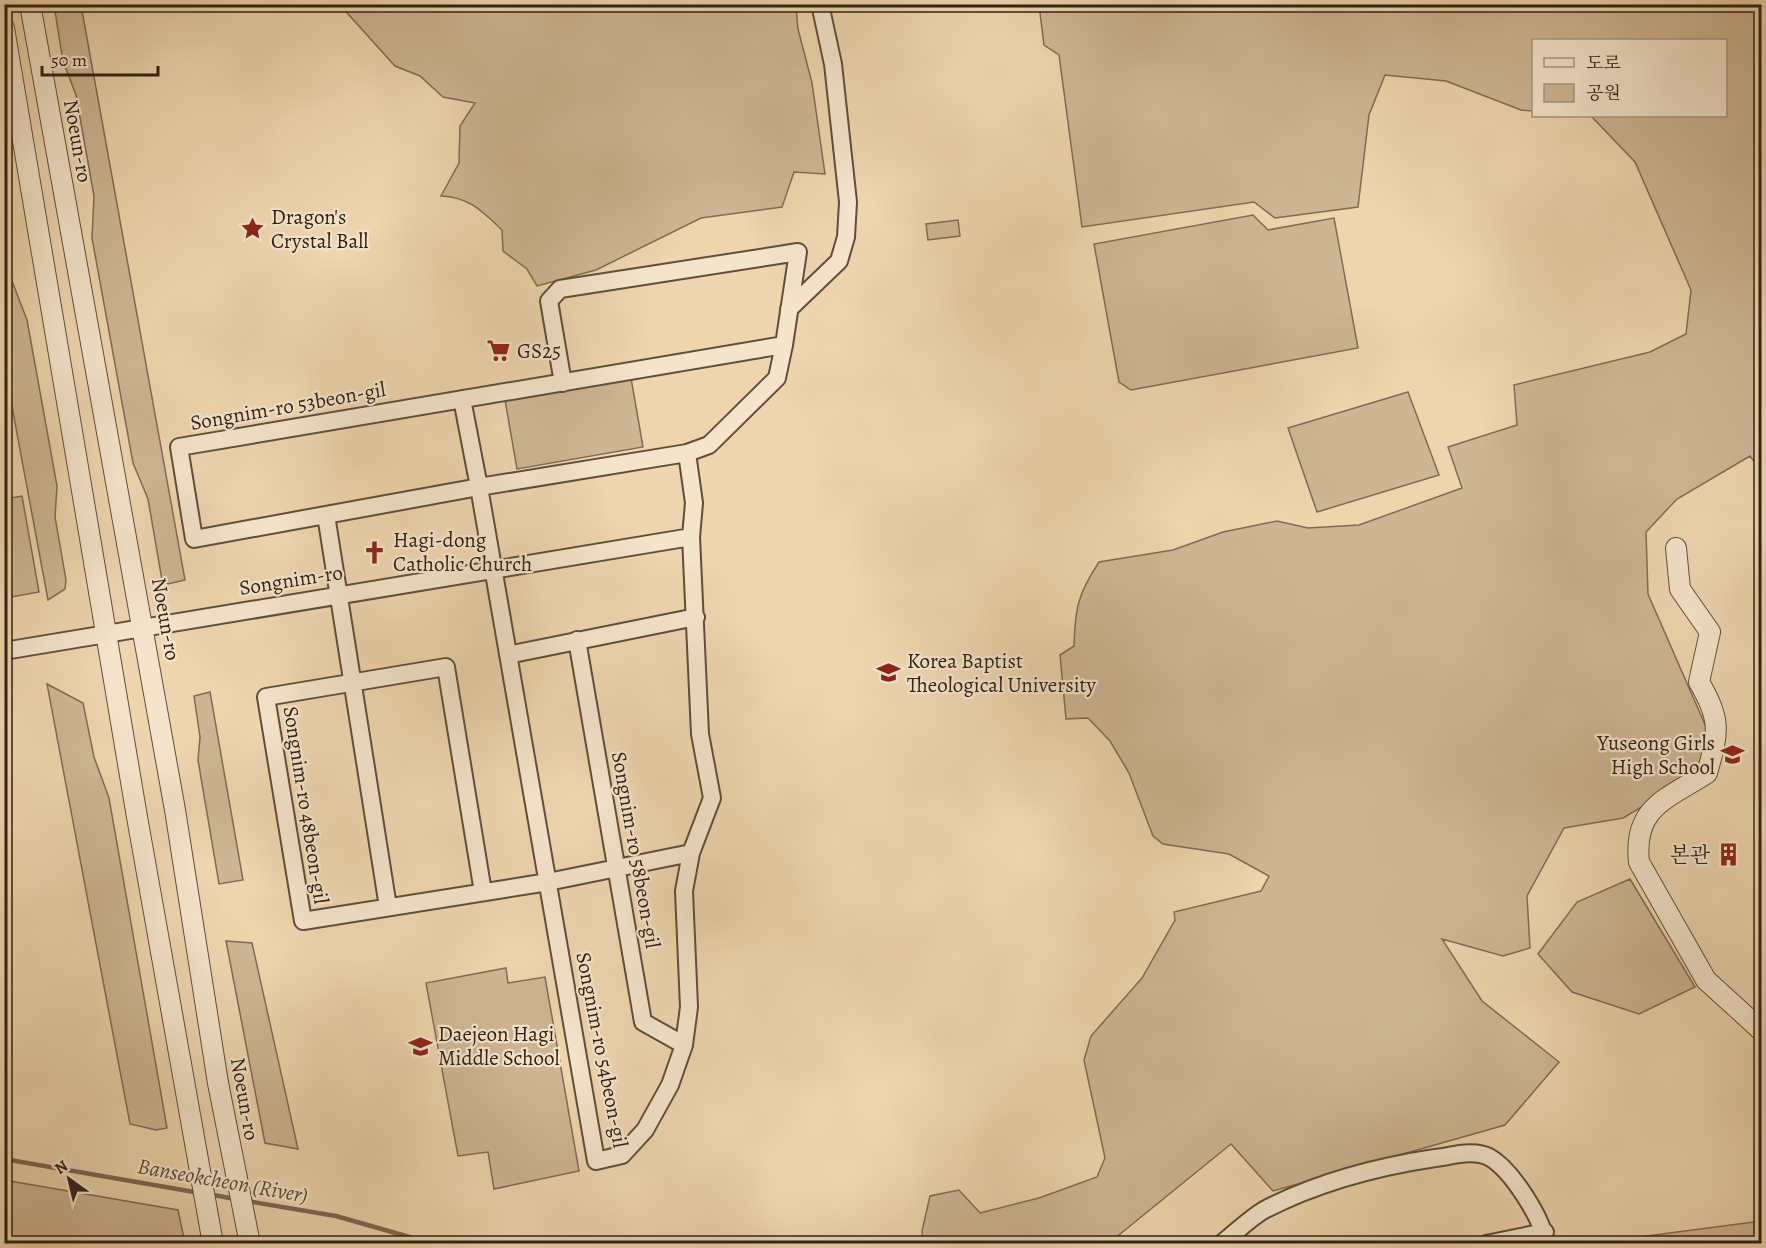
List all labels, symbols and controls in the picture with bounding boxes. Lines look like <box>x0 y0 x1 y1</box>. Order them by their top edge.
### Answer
scale bar <box>42 39 158 77</box>
legend <box>1532 39 1727 117</box>
text: 50 m <box>51 48 87 72</box>
text: 도로 <box>1586 51 1621 75</box>
text: 공원 <box>1586 81 1621 105</box>
street label: Noeun-ro <box>57 97 99 185</box>
place label: Dragon's Crystal Ball <box>271 203 368 255</box>
place icon: Dragon's Crystal Ball <box>240 216 266 242</box>
place label: GS25 <box>517 337 561 365</box>
supermarket icon: GS25 <box>486 338 512 364</box>
street label: Songnim-ro 53beon-gil <box>188 375 388 437</box>
place label: Hagi-dong Catholic Church <box>393 526 532 578</box>
church icon: Hagi-dong Catholic Church <box>362 539 388 565</box>
street label: Songnim-ro <box>237 558 345 602</box>
street label: Noeun-ro <box>145 575 187 663</box>
place label: Korea Baptist Theological University <box>907 647 1097 699</box>
school or university icon: Korea Baptist Theological University <box>876 660 902 686</box>
street label: Songnim-ro 48beon-gil <box>277 704 335 906</box>
place label: Yuseong Girls High School <box>1596 729 1715 781</box>
school or university icon: Yuseong Girls High School <box>1720 742 1746 768</box>
street label: Songnim-ro 58beon-gil <box>605 749 667 951</box>
place label: 본관 <box>1669 841 1711 869</box>
building icon: 본관 <box>1715 842 1741 868</box>
street label: Songnim-ro 54beon-gil <box>569 950 635 1150</box>
place label: Daejeon Hagi Middle School <box>438 1020 560 1072</box>
school or university icon: Daejeon Hagi Middle School <box>407 1033 433 1059</box>
street label: Noeun-ro <box>224 1055 266 1143</box>
north arrow <box>39 1149 99 1209</box>
water label: Banseokcheon (River) <box>135 1151 311 1211</box>
text: N <box>50 1155 72 1180</box>

